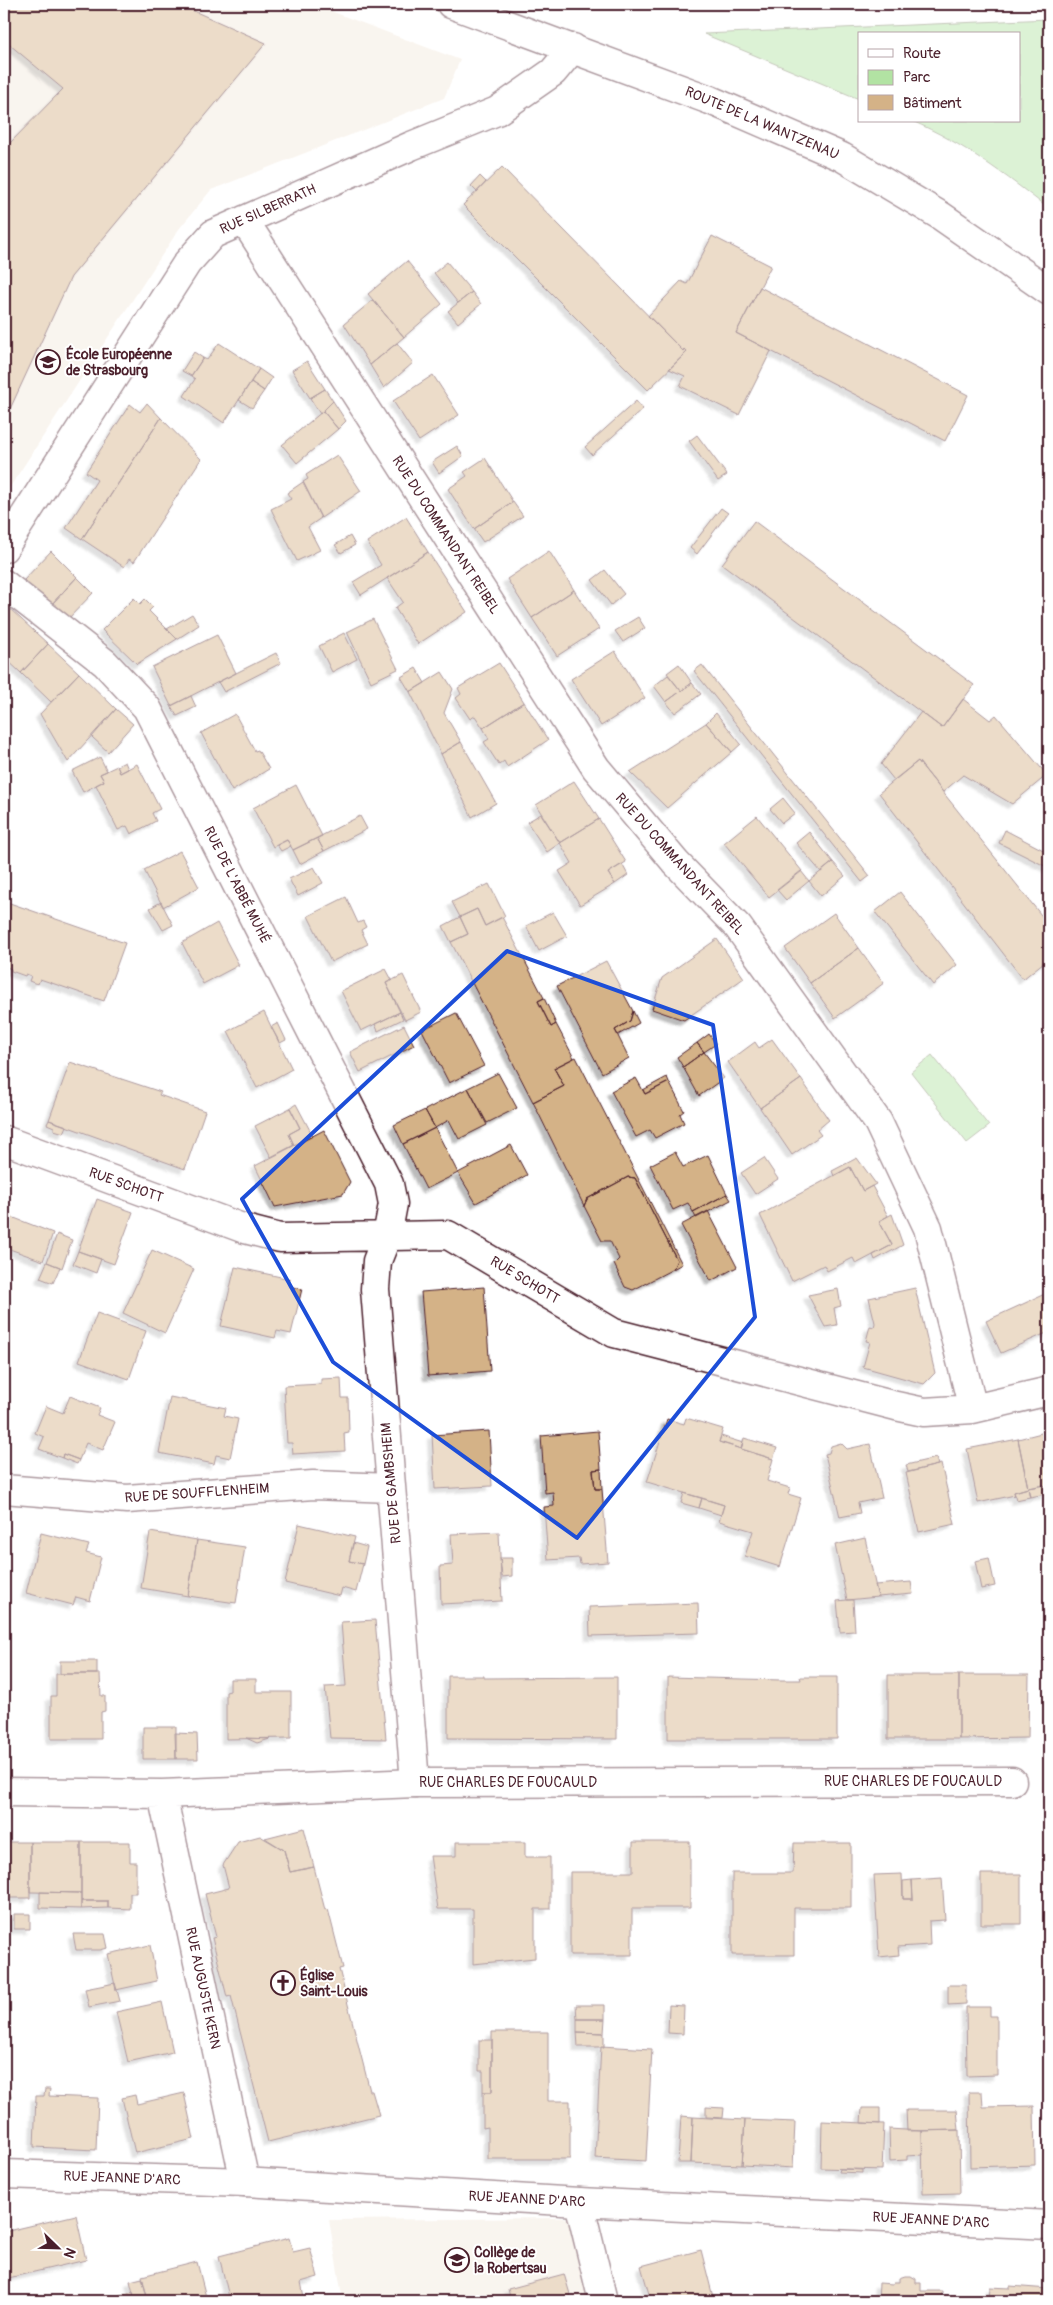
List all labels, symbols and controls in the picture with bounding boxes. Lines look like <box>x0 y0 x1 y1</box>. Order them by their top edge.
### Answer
legend <box>858 32 1020 122</box>
text: Route <box>903 44 941 63</box>
text: Parc <box>903 68 931 87</box>
street label: ROUTE DE LA WANTZENAU <box>682 83 842 163</box>
text: Bâtiment <box>903 94 963 113</box>
street label: RUE SILBERRATH <box>217 180 319 238</box>
place label: École Européenne de Strasbourg <box>66 345 173 379</box>
school or university icon: École Européenne de Strasbourg <box>35 349 61 375</box>
street label: RUE DU COMMANDANT REIBEL <box>388 453 504 617</box>
street label: RUE DU COMMANDANT REIBEL <box>612 790 748 939</box>
street label: RUE DE L'ABBÉ MUHÉ <box>200 823 275 946</box>
street label: RUE SCHOTT <box>87 1164 166 1206</box>
street label: RUE SCHOTT <box>487 1253 563 1307</box>
street label: RUE DE GAMBSHEIM <box>377 1422 405 1544</box>
street label: RUE DE SOUFFLENHEIM <box>124 1479 270 1507</box>
street label: RUE CHARLES DE FOUCAULD <box>824 1773 1002 1790</box>
street label: RUE CHARLES DE FOUCAULD <box>419 1774 597 1791</box>
street label: RUE AUGUSTE KERN <box>182 1926 224 2050</box>
place label: Église Saint-Louis <box>300 1966 368 2000</box>
church icon: Église Saint-Louis <box>270 1970 296 1996</box>
street label: RUE JEANNE D'ARC <box>63 2167 181 2189</box>
street label: RUE JEANNE D'ARC <box>468 2187 586 2211</box>
street label: RUE JEANNE D'ARC <box>872 2208 990 2232</box>
north arrow <box>32 2222 82 2272</box>
place label: Collège de la Robertsau <box>474 2244 546 2277</box>
text: N <box>60 2245 79 2261</box>
school or university icon: Collège de la Robertsau <box>444 2247 470 2273</box>

